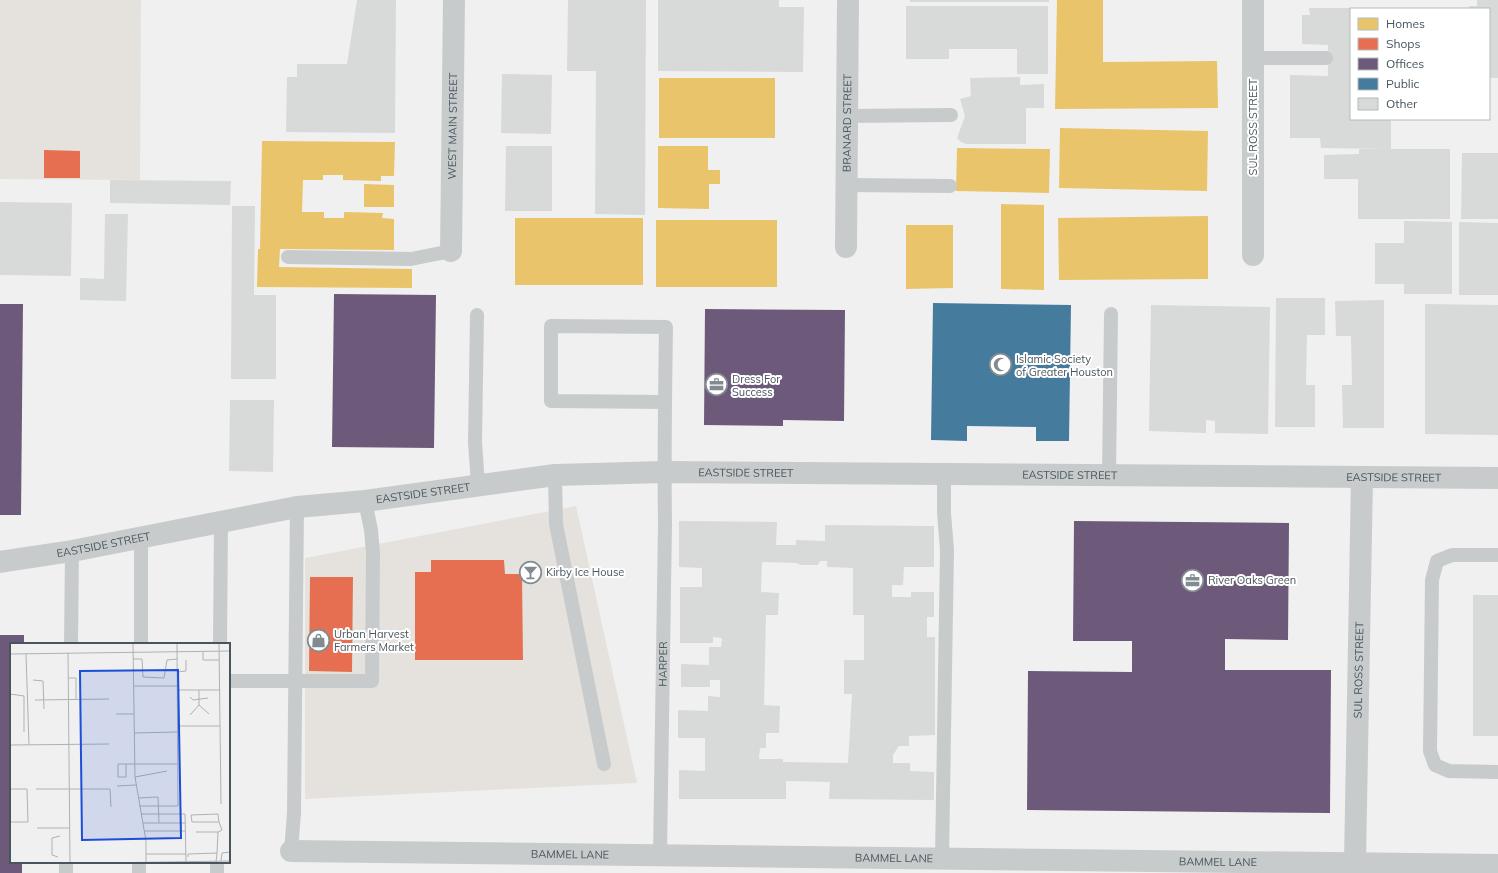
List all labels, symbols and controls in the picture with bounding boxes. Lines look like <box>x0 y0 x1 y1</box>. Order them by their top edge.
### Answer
legend <box>1350 8 1490 120</box>
text: Homes <box>1386 16 1425 31</box>
text: Shops <box>1386 36 1421 51</box>
text: Offices <box>1386 56 1424 71</box>
street label: WEST MAIN STREET <box>445 72 460 179</box>
street label: BRANARD STREET <box>840 73 854 172</box>
text: Public <box>1386 76 1420 91</box>
street label: SUL ROSS STREET <box>1246 78 1260 175</box>
text: Other <box>1386 96 1418 111</box>
mosque icon: Islamic Society of Greater Houston <box>988 352 1014 378</box>
place label: Islamic Society of Greater Houston <box>1016 352 1113 379</box>
office icon: Dress For Success <box>703 372 729 398</box>
place label: Dress For Success <box>732 372 780 399</box>
street label: EASTSIDE STREET <box>698 465 794 480</box>
street label: EASTSIDE STREET <box>1022 468 1118 482</box>
street label: EASTSIDE STREET <box>1346 470 1442 485</box>
street label: EASTSIDE STREET <box>375 480 472 506</box>
street label: EASTSIDE STREET <box>56 529 152 560</box>
bar icon: Kirby Ice House <box>517 559 543 585</box>
place label: Kirby Ice House <box>546 565 624 579</box>
office icon: River Oaks Green <box>1179 567 1205 593</box>
place label: River Oaks Green <box>1208 573 1296 587</box>
street label: SUL ROSS STREET <box>1351 621 1366 719</box>
shop icon: Urban Harvest Farmers Market <box>306 627 332 653</box>
place label: Urban Harvest Farmers Market <box>334 627 414 654</box>
street label: HARPER <box>656 641 670 687</box>
inset map <box>10 643 230 863</box>
street label: BAMMEL LANE <box>531 847 609 862</box>
street label: BAMMEL LANE <box>855 851 933 865</box>
street label: BAMMEL LANE <box>1179 854 1257 869</box>

